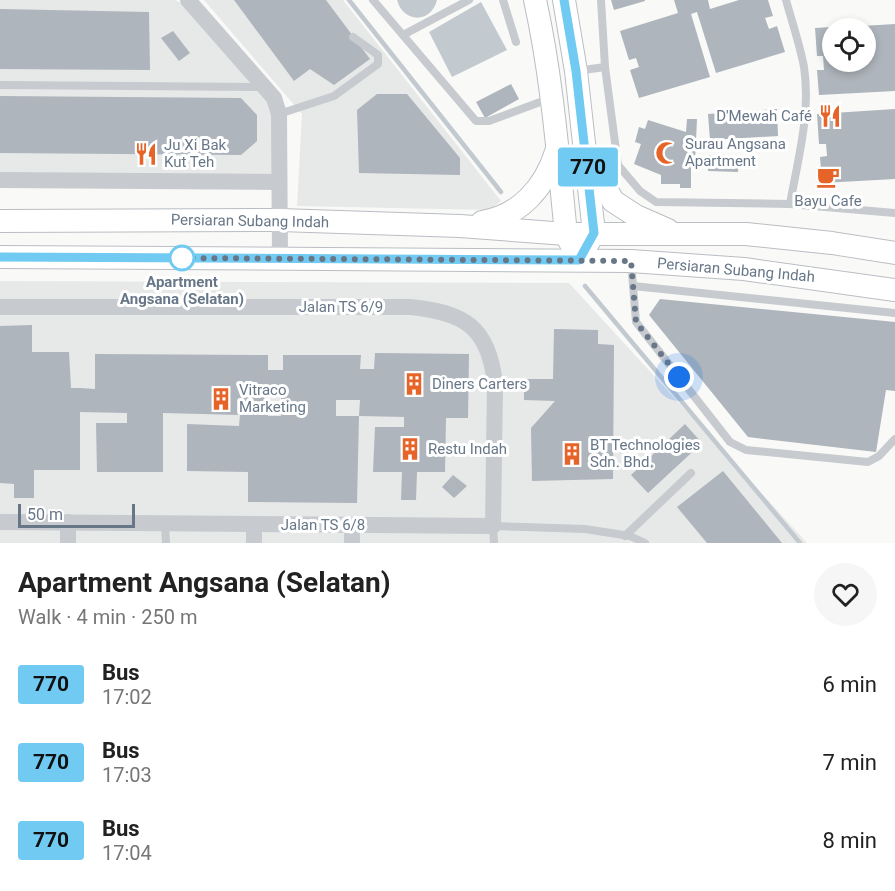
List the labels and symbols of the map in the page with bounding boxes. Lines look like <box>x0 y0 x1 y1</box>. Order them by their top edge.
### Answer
restaurant icon: D'Mewah Café <box>817 103 843 129</box>
place label: D'Mewah Café <box>716 107 812 125</box>
place label: Surau Angsana Apartment <box>685 135 786 170</box>
place label: Ju Xi Bak Kut Teh <box>164 136 227 171</box>
mosque icon: Surau Angsana Apartment <box>654 140 680 166</box>
restaurant icon: Ju Xi Bak Kut Teh <box>133 141 159 167</box>
line badge: 770 <box>554 148 622 186</box>
cafe icon: Bayu Cafe <box>815 164 841 190</box>
place label: Bayu Cafe <box>794 192 862 210</box>
street label: Persiaran Subang Indah <box>171 211 329 231</box>
marker: Apartment Angsana (Selatan) <box>169 245 195 271</box>
street label: Persiaran Subang Indah <box>656 254 816 286</box>
place label: Apartment Angsana (Selatan) <box>120 273 244 308</box>
street label: Jalan TS 6/9 <box>299 298 383 316</box>
your location <box>664 362 694 392</box>
building icon: Diners Carters <box>401 371 427 397</box>
place label: Diners Carters <box>432 375 527 393</box>
place label: Vitraco Marketing <box>239 381 306 416</box>
building icon: Vitraco Marketing <box>208 386 234 412</box>
building icon: Restu Indah <box>397 436 423 462</box>
place label: BT Technologies Sdn. Bhd. <box>590 436 700 471</box>
place label: Restu Indah <box>428 440 507 458</box>
building icon: BT Technologies Sdn. Bhd. <box>559 441 585 467</box>
scale bar <box>18 501 135 528</box>
street label: Jalan TS 6/8 <box>281 516 365 534</box>

